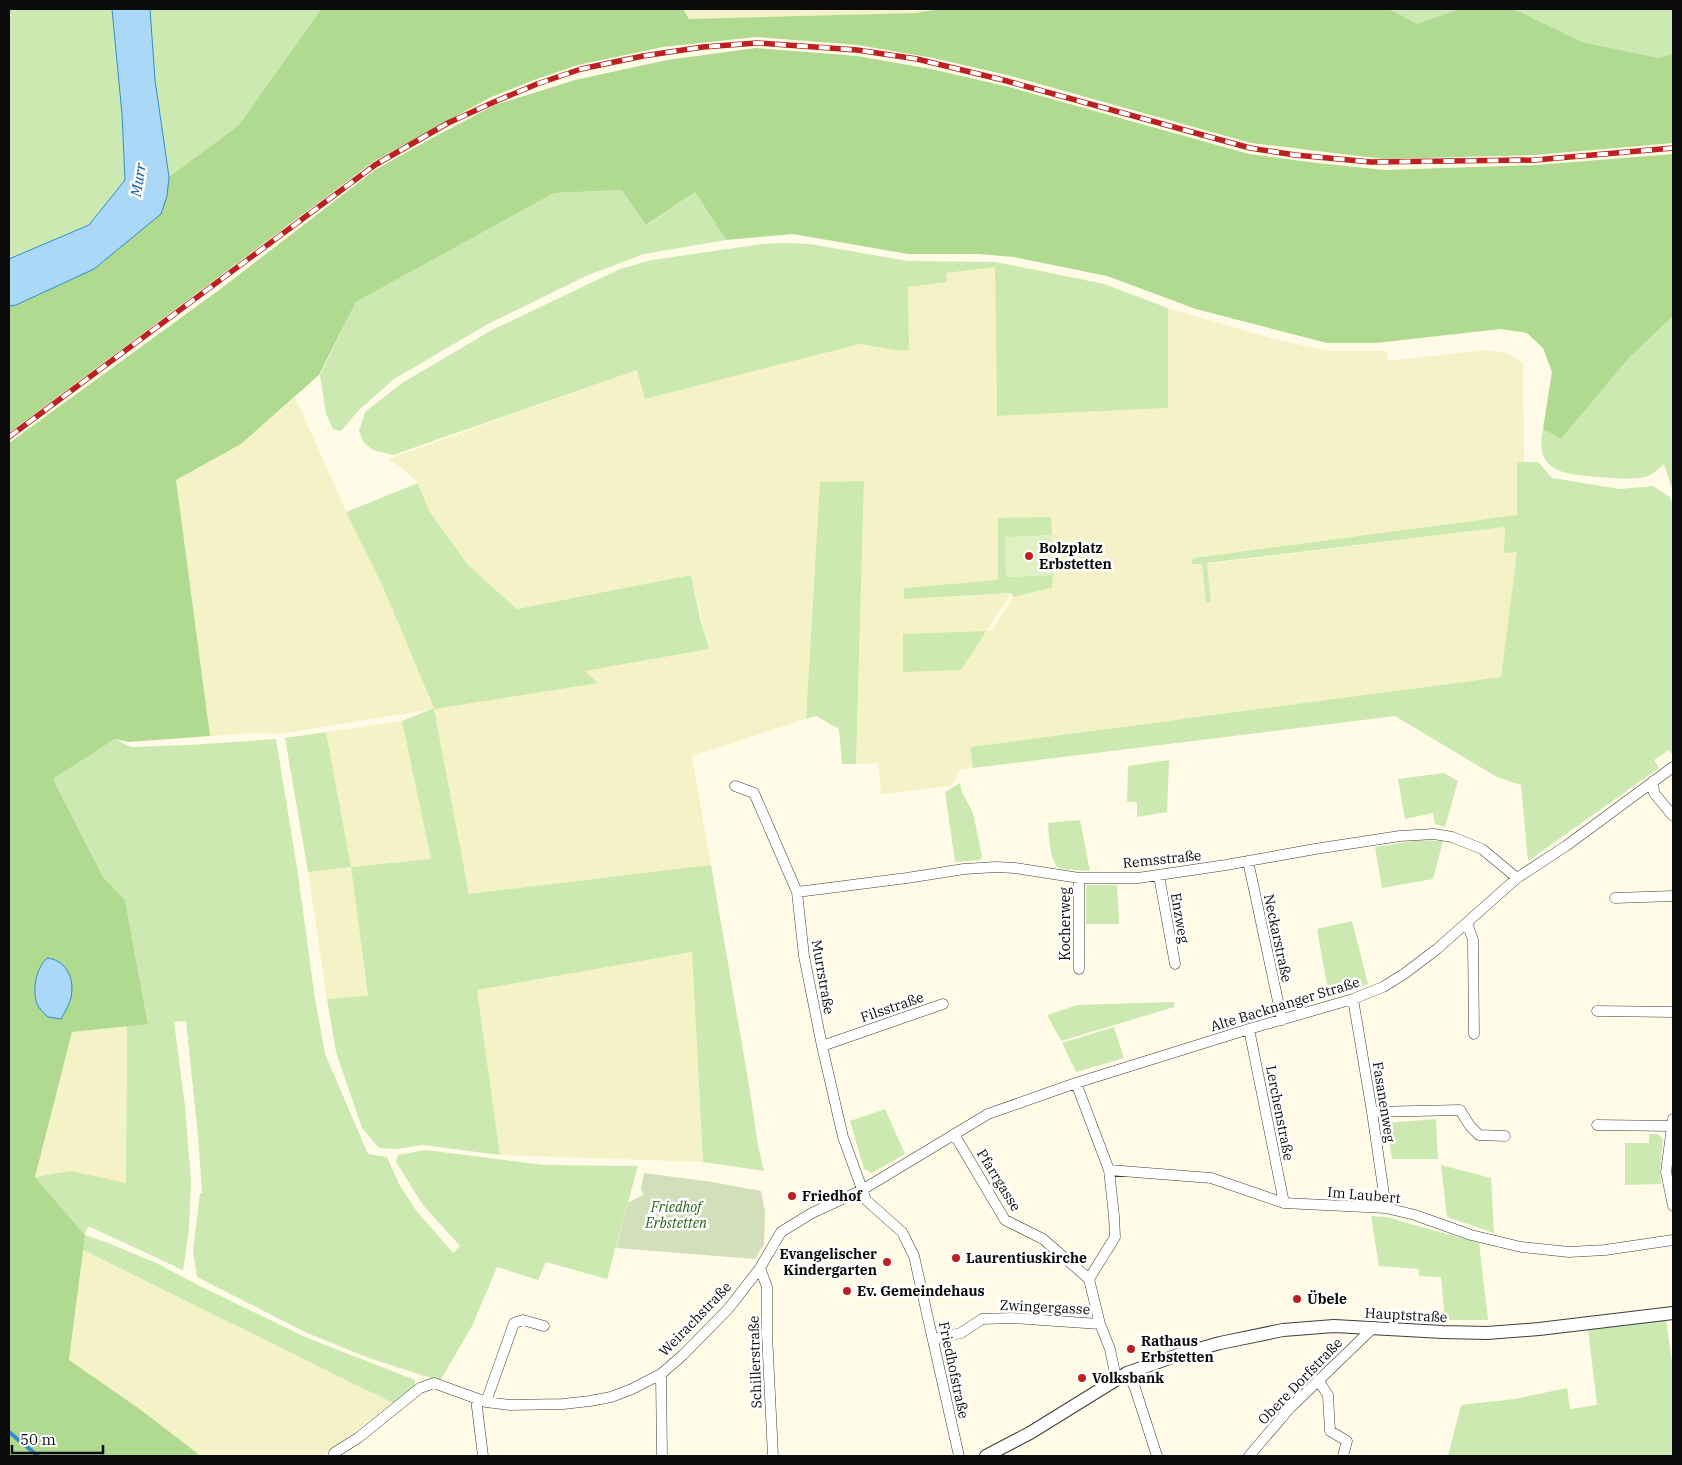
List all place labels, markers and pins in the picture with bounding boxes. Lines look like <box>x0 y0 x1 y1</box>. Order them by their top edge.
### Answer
place label: Bolzplatz Erbstetten <box>1039 539 1112 573</box>
marker: Bolzplatz Erbstetten <box>1023 550 1035 562</box>
place label: Friedhof <box>802 1187 863 1205</box>
marker: Friedhof <box>786 1190 798 1202</box>
place label: Evangelischer Kindergarten <box>779 1245 877 1279</box>
place label: Laurentiuskirche <box>966 1249 1087 1267</box>
marker: Laurentiuskirche <box>950 1252 962 1264</box>
marker: Evangelischer Kindergarten <box>881 1256 893 1268</box>
place label: Ev. Gemeindehaus <box>857 1282 985 1300</box>
marker: Ev. Gemeindehaus <box>841 1285 853 1297</box>
place label: Übele <box>1307 1290 1347 1308</box>
marker: Übele <box>1291 1293 1303 1305</box>
place label: Rathaus Erbstetten <box>1141 1332 1214 1366</box>
marker: Rathaus Erbstetten <box>1125 1343 1137 1355</box>
place label: Volksbank <box>1092 1369 1164 1387</box>
marker: Volksbank <box>1076 1372 1088 1384</box>

